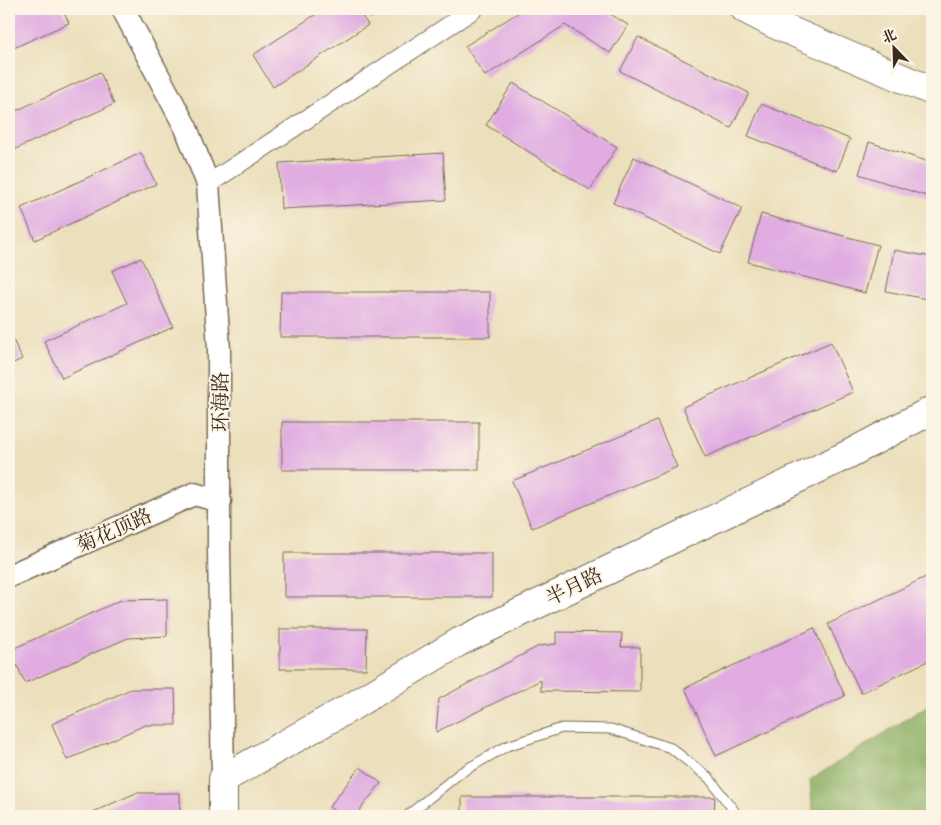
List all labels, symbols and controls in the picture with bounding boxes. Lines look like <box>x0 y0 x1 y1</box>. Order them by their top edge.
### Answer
north arrow <box>868 22 918 72</box>
text: 北 <box>880 27 898 46</box>
street label: 环海路 <box>210 372 232 432</box>
street label: 菊花顶路 <box>73 505 155 557</box>
street label: 半月路 <box>543 564 606 610</box>

